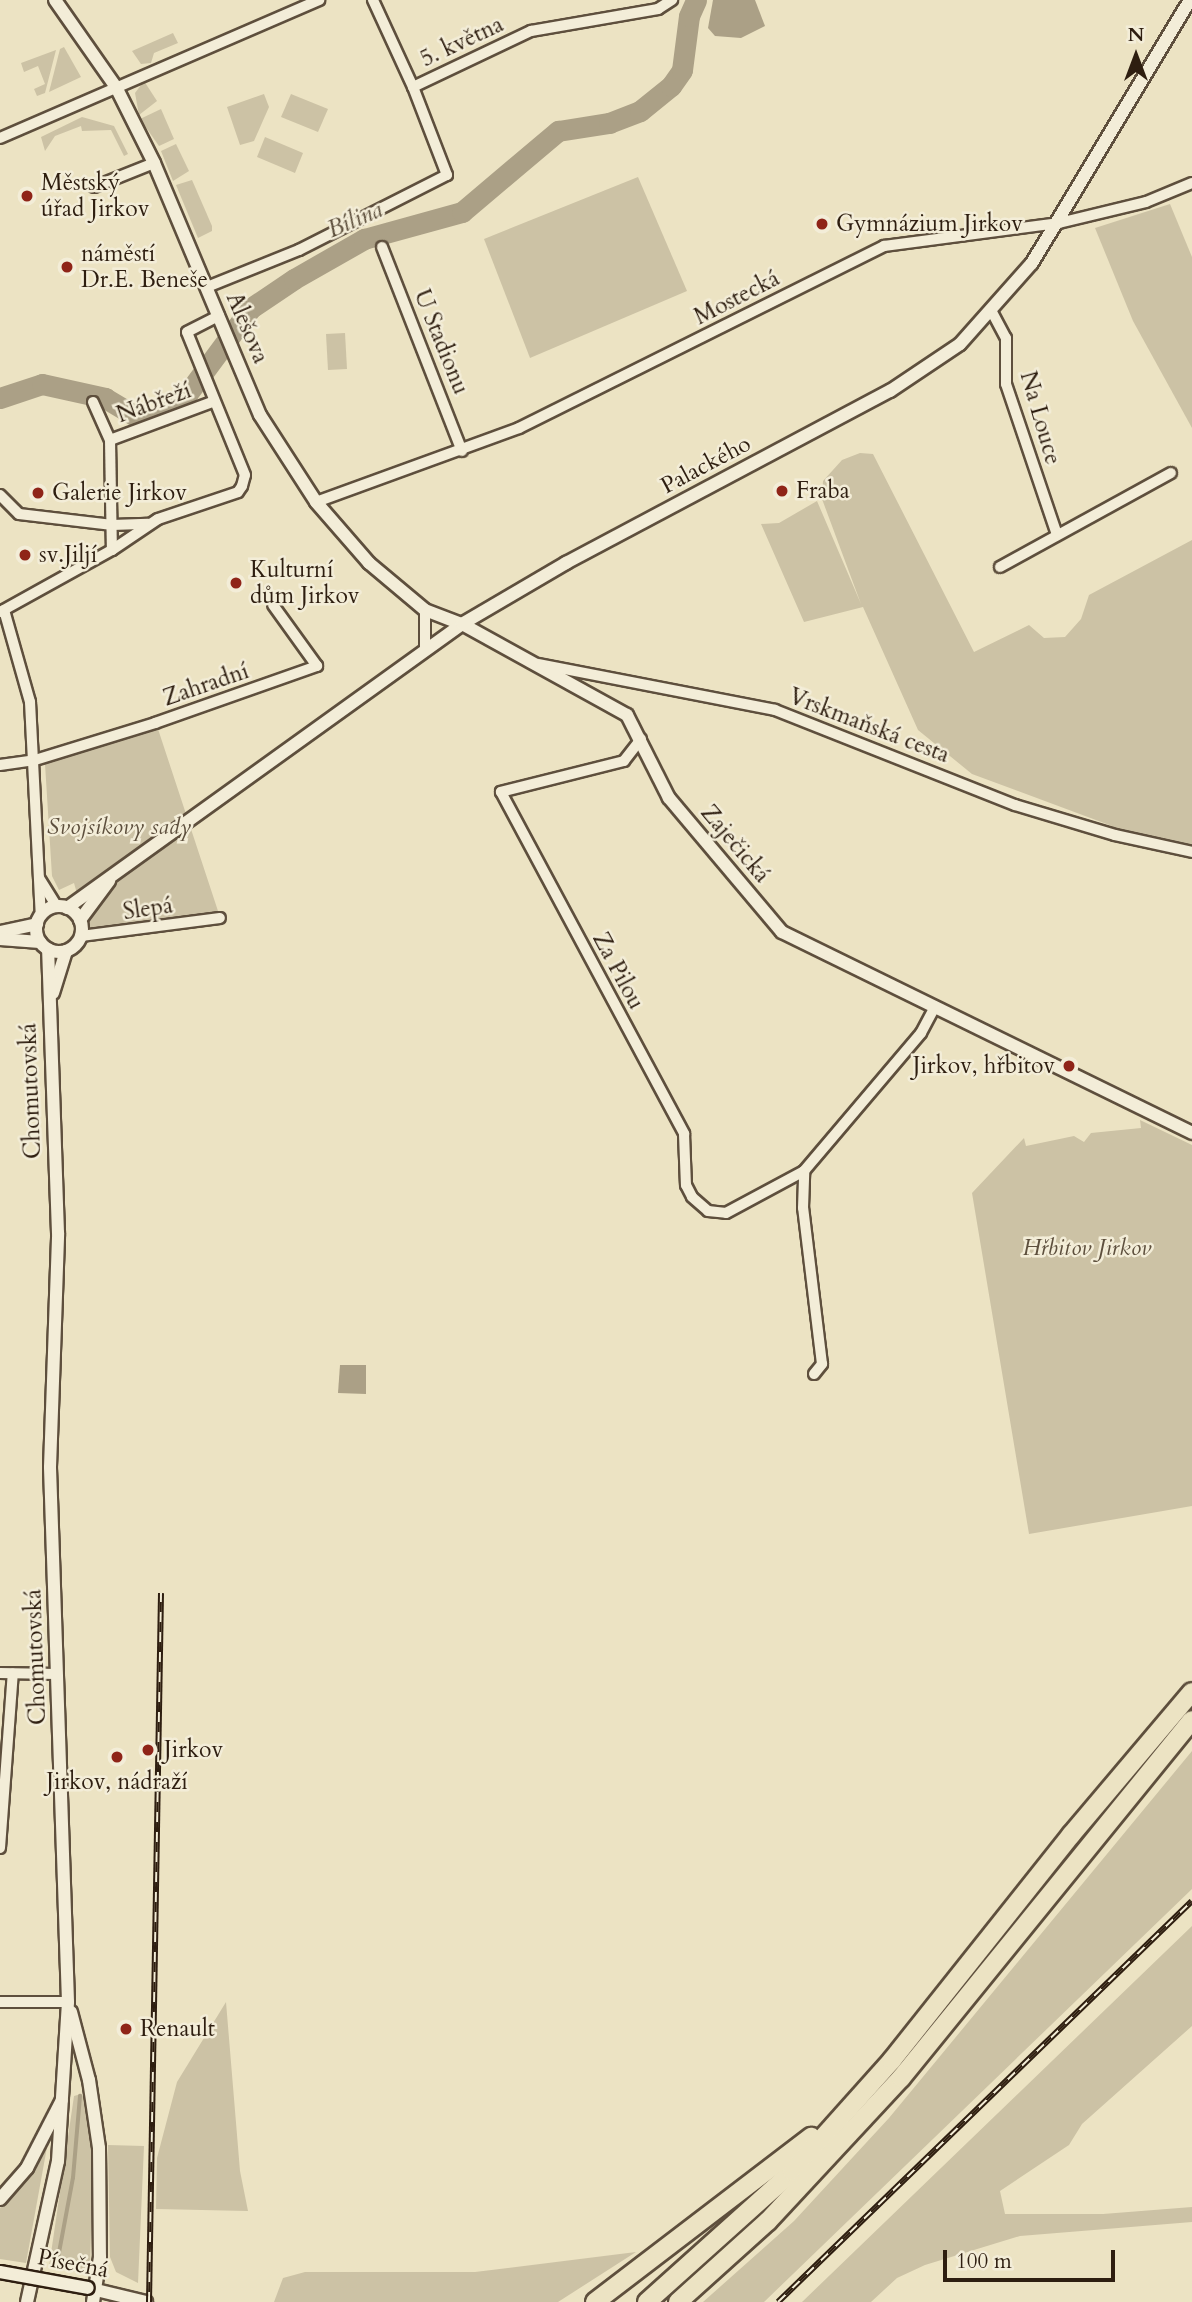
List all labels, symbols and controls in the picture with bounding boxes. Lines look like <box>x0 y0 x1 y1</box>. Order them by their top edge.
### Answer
street label: 5. května <box>416 11 508 73</box>
north arrow <box>1101 21 1171 91</box>
text: N <box>1128 22 1144 48</box>
place label: Městský úřad Jirkov <box>41 169 149 223</box>
marker: Městský úřad Jirkov <box>19 188 35 204</box>
water label: Bílina <box>323 196 387 244</box>
place label: Gymnázium Jirkov <box>836 210 1023 238</box>
marker: Gymnázium Jirkov <box>814 216 830 232</box>
place label: náměstí Dr.E. Beneše <box>81 240 208 294</box>
marker: náměstí Dr.E. Beneše <box>59 259 75 275</box>
street label: Mostecká <box>690 265 784 331</box>
street label: U Stadionu <box>408 286 474 398</box>
street label: Alešova <box>220 288 274 368</box>
street label: Na Louce <box>1014 368 1066 468</box>
street label: Nábřeží <box>113 377 195 429</box>
street label: Palackého <box>656 430 756 500</box>
place label: Fraba <box>796 477 850 505</box>
place label: Galerie Jirkov <box>52 479 187 507</box>
marker: Fraba <box>774 483 790 499</box>
marker: Galerie Jirkov <box>30 485 46 501</box>
place label: sv.Jiljí <box>39 541 97 569</box>
marker: sv.Jiljí <box>17 547 33 563</box>
place label: Kulturní dům Jirkov <box>250 556 360 610</box>
marker: Kulturní dům Jirkov <box>228 575 244 591</box>
street label: Zahradní <box>159 657 253 713</box>
street label: Vrskmaňská cesta <box>785 683 953 769</box>
street label: Zaječická <box>695 800 775 888</box>
park label: Svojsíkovy sady <box>47 813 191 841</box>
street label: Slepá <box>121 892 175 926</box>
street label: Za Pilou <box>586 928 650 1014</box>
street label: Chomutovská <box>15 1023 47 1159</box>
place label: Jirkov, hřbitov <box>913 1052 1055 1080</box>
marker: Jirkov, hřbitov <box>1061 1058 1077 1074</box>
park label: Hřbitov Jirkov <box>1023 1234 1151 1262</box>
street label: Chomutovská <box>20 1589 52 1725</box>
place label: Jirkov <box>164 1736 223 1764</box>
marker: Jirkov <box>138 1740 158 1760</box>
marker: Jirkov, nádraží <box>109 1749 125 1765</box>
place label: Jirkov, nádraží <box>46 1768 188 1796</box>
place label: Renault <box>140 2015 215 2043</box>
marker: Renault <box>118 2021 134 2037</box>
scale bar <box>947 2236 1118 2280</box>
street label: Písečná <box>35 2244 111 2284</box>
text: 100 m <box>956 2247 1012 2276</box>

